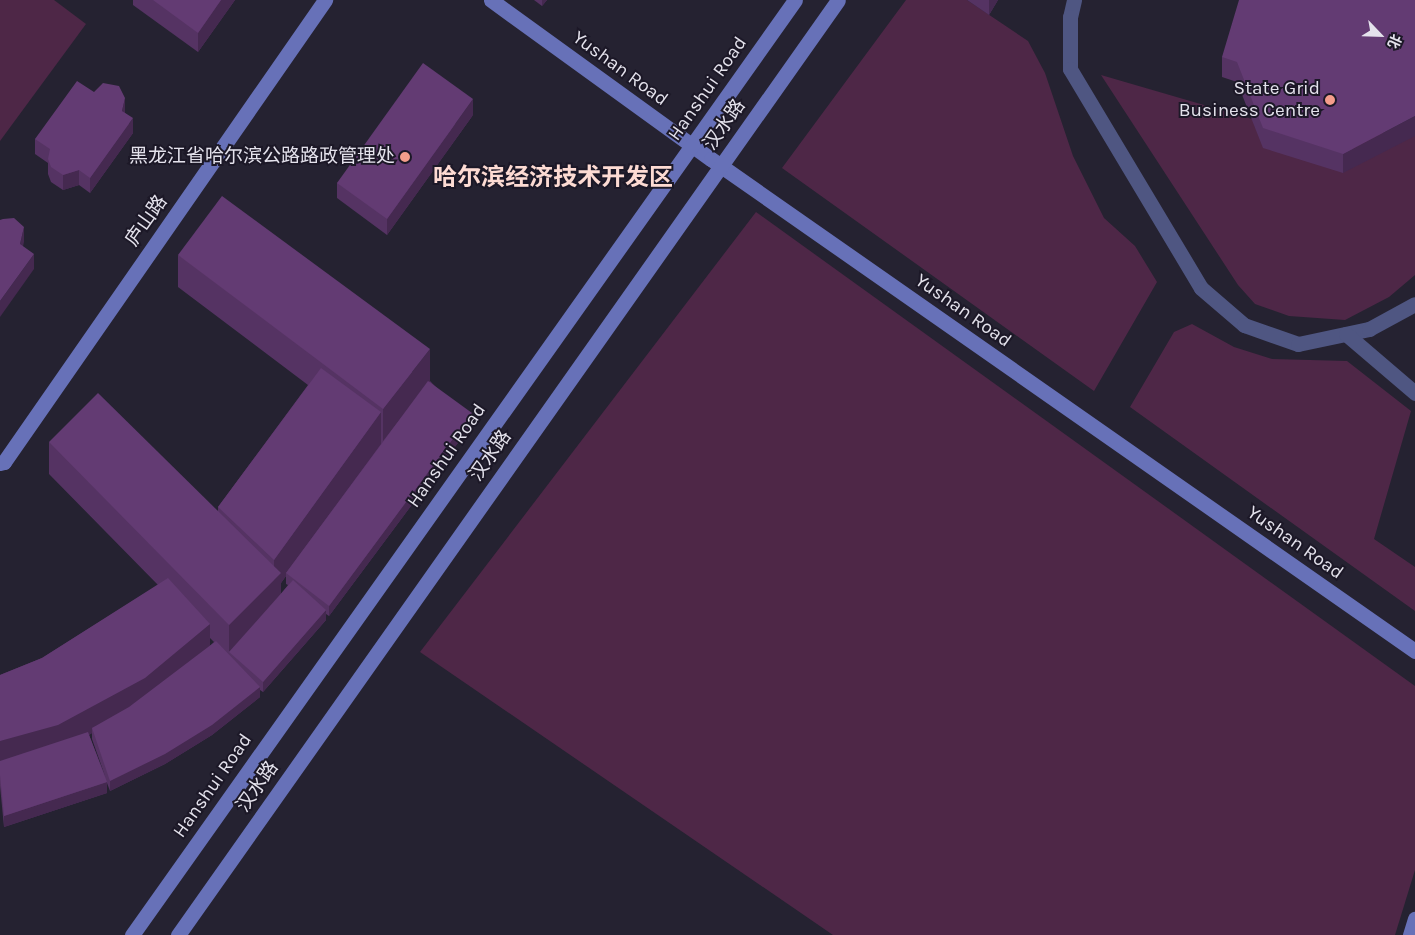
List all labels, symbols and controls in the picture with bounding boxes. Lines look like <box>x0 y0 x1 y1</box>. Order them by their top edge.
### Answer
north arrow <box>1355 10 1405 60</box>
street label: Yushan Road <box>568 27 672 111</box>
text: 北 <box>1384 31 1405 51</box>
street label: Hanshui Road <box>664 33 752 145</box>
place label: State Grid Business Centre <box>1179 78 1320 122</box>
marker: State Grid Business Centre <box>1324 94 1336 106</box>
street label: 汉水路 <box>699 95 751 155</box>
place label: 黑龙江省哈尔滨公路路政管理处 <box>129 146 395 168</box>
marker: 黑龙江省哈尔滨公路路政管理处 <box>399 151 411 163</box>
district label: 哈尔滨经济技术开发区 <box>433 164 673 192</box>
street label: 庐山路 <box>121 191 173 251</box>
street label: Yushan Road <box>910 269 1016 353</box>
street label: Hanshui Road <box>403 400 491 512</box>
street label: 汉水路 <box>465 426 517 486</box>
street label: Yushan Road <box>1242 501 1348 585</box>
street label: Hanshui Road <box>169 730 257 842</box>
street label: 汉水路 <box>232 757 284 817</box>

